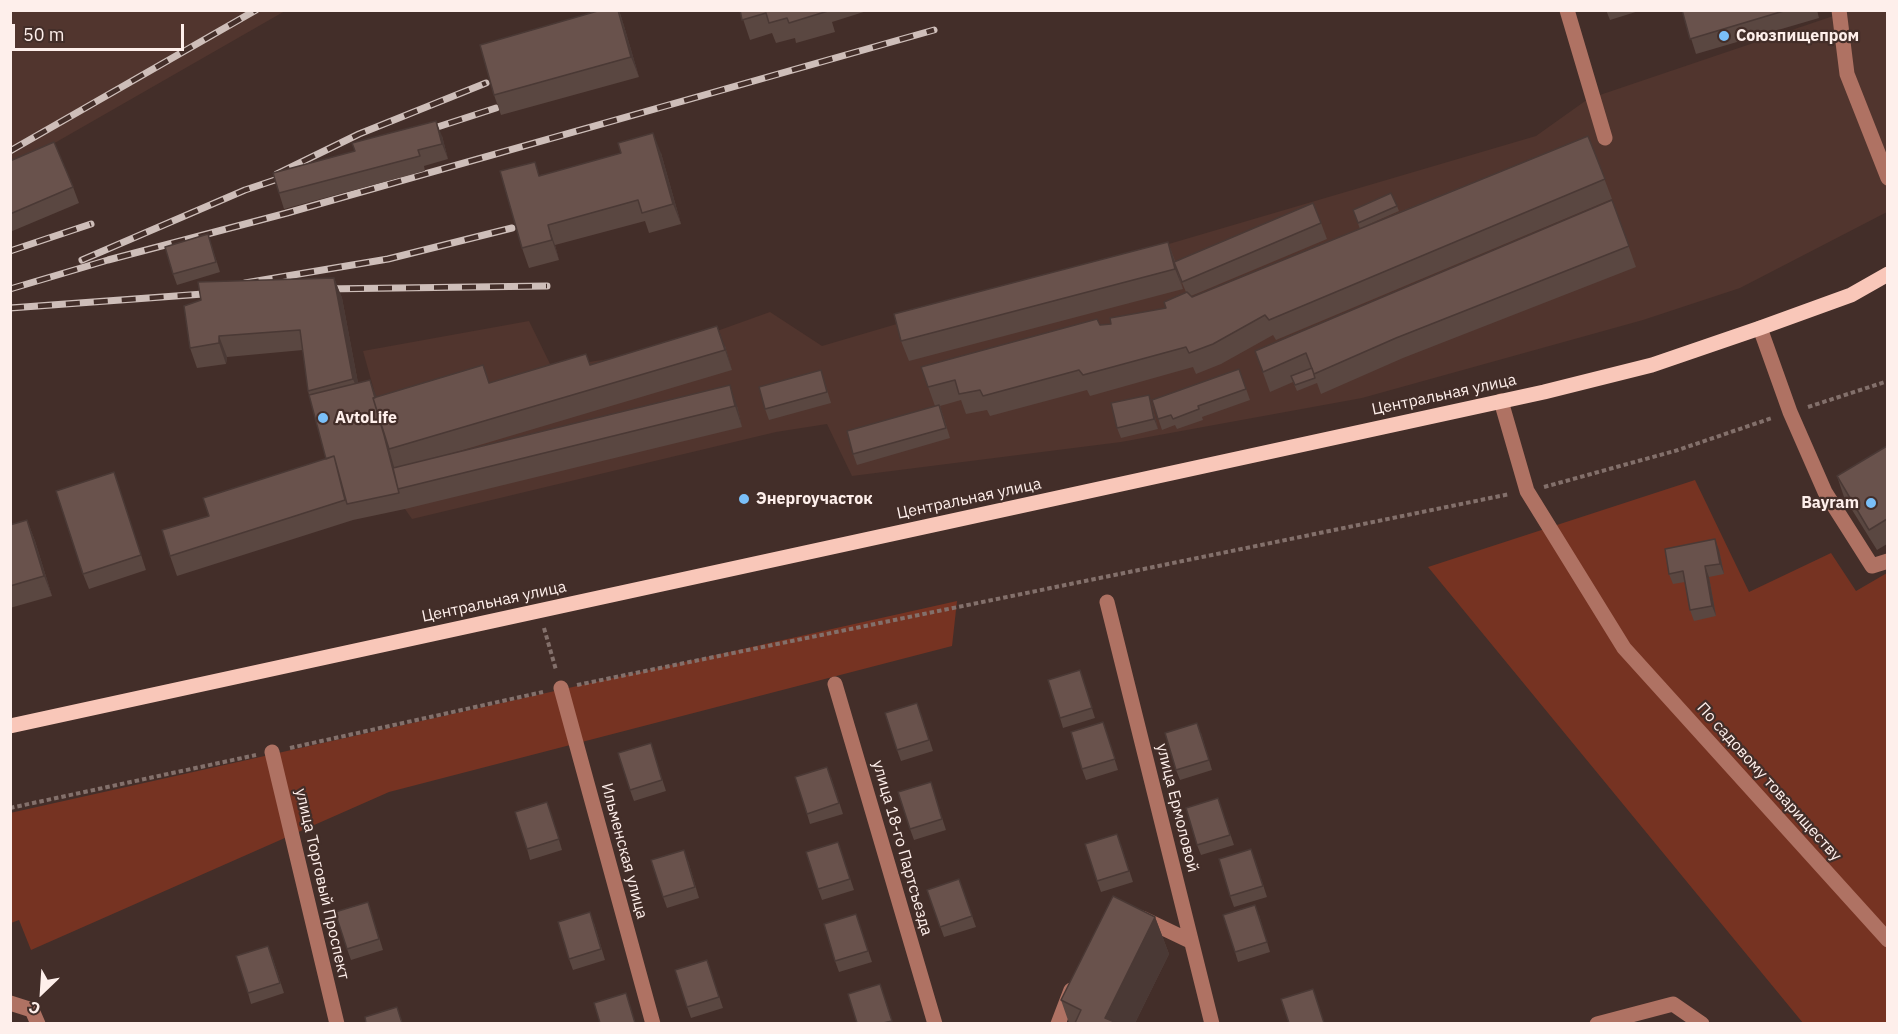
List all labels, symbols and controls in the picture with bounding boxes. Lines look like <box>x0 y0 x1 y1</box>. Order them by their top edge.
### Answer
scale bar <box>15 12 188 50</box>
text: 50 m <box>23 23 65 46</box>
place label: Союзпищепром <box>1736 26 1859 46</box>
marker: Союзпищепром <box>1717 29 1731 43</box>
street label: Центральная улица <box>1370 370 1518 420</box>
place label: AvtoLife <box>335 408 397 428</box>
marker: AvtoLife <box>316 411 330 425</box>
street label: Центральная улица <box>895 474 1043 524</box>
place label: Энергоучасток <box>756 489 873 509</box>
marker: Энергоучасток <box>737 492 751 506</box>
place label: Bayram <box>1801 493 1859 513</box>
marker: Bayram <box>1864 496 1878 510</box>
street label: Центральная улица <box>420 577 568 627</box>
street label: По садовому товариществу <box>1693 699 1845 865</box>
street label: улица Ермоловой <box>1152 742 1202 874</box>
street label: улица 18-го Партсъезда <box>868 758 936 938</box>
street label: Ильменская улица <box>597 781 651 921</box>
street label: улица Торговый Проспект <box>291 787 353 981</box>
north arrow <box>12 962 72 1022</box>
text: С <box>25 997 43 1020</box>

